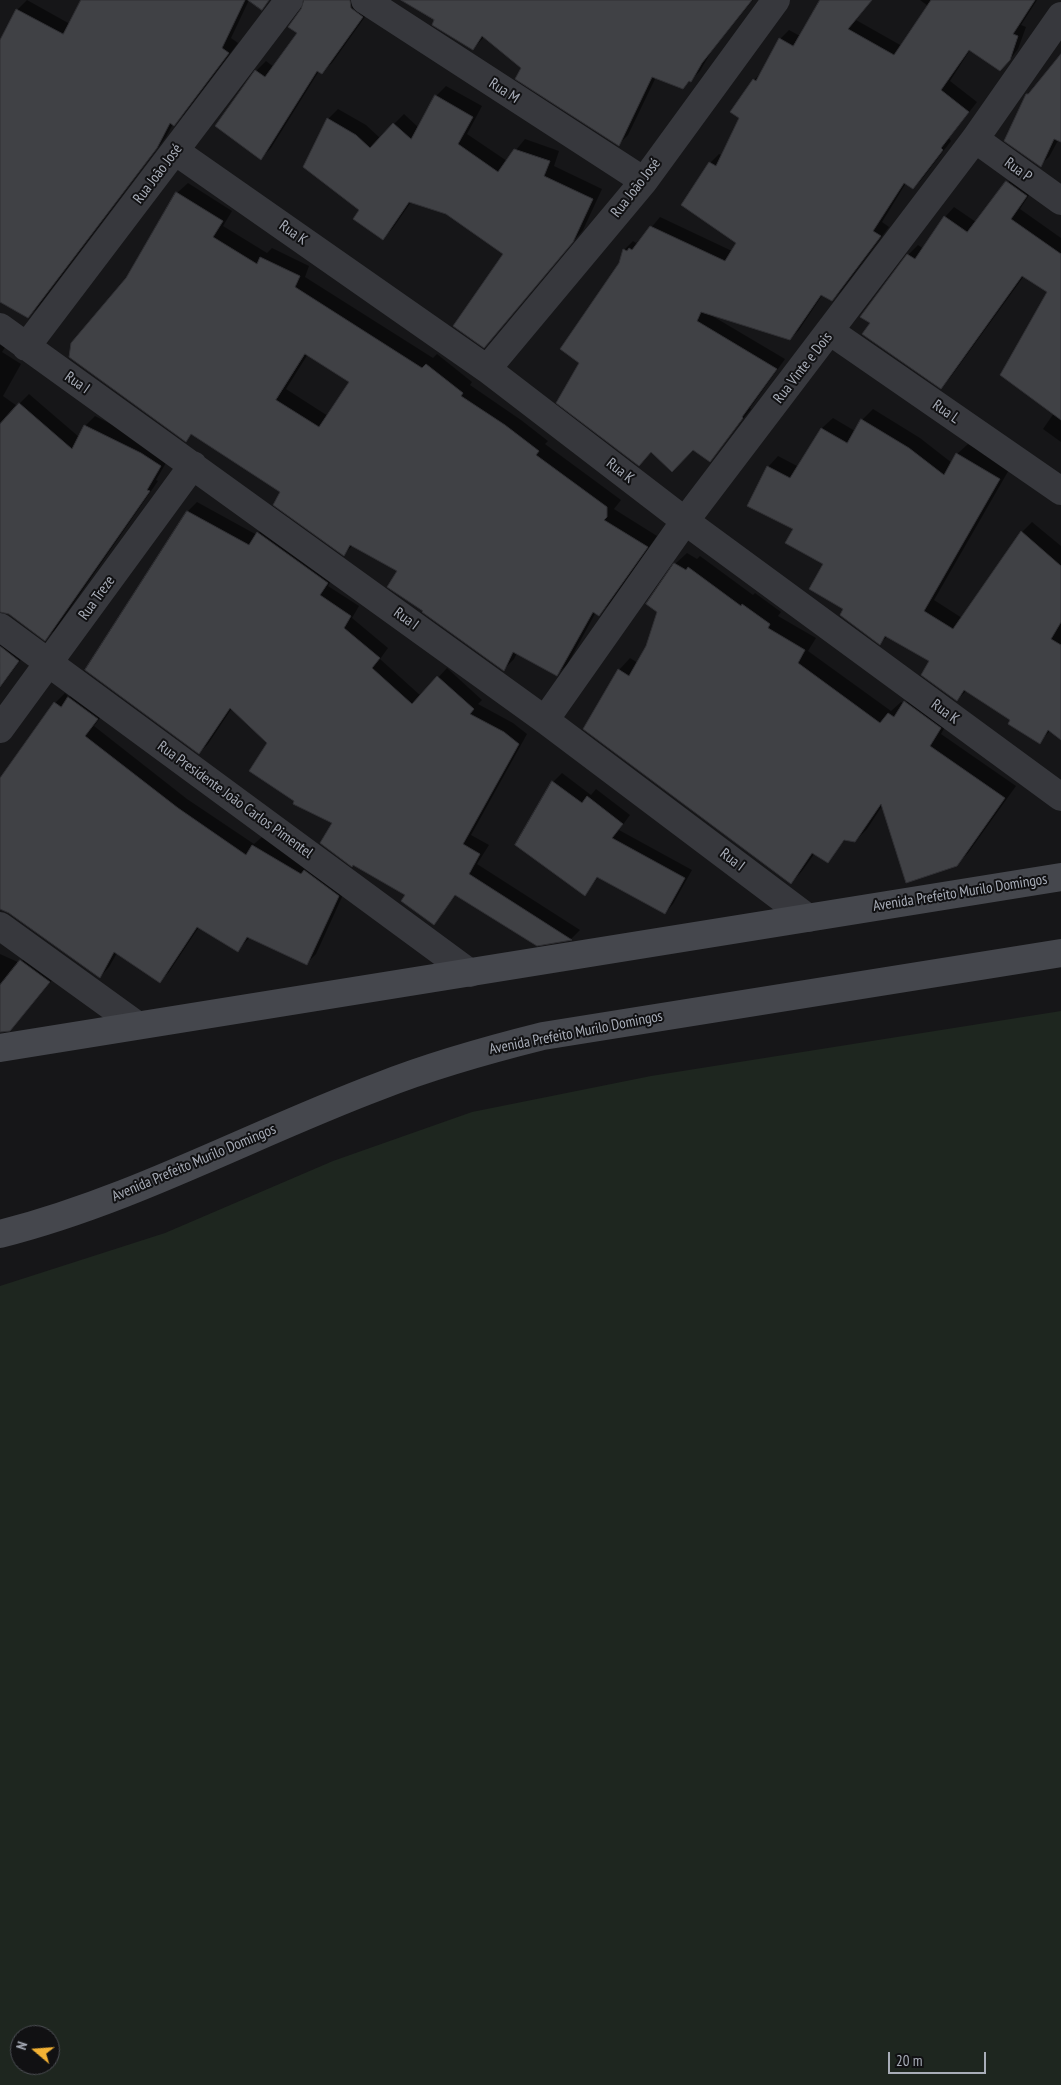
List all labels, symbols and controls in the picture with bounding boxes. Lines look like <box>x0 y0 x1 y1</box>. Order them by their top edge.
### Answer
street label: Rua M <box>485 75 523 107</box>
street label: Rua João José <box>130 141 186 207</box>
street label: Rua P <box>1001 154 1035 186</box>
street label: Rua João José <box>607 155 665 221</box>
street label: Rua K <box>275 217 311 249</box>
street label: Rua Vinte e Dois <box>770 329 836 407</box>
street label: Rua I <box>61 368 93 398</box>
street label: Rua L <box>929 396 963 428</box>
street label: Rua K <box>603 455 637 487</box>
street label: Rua Treze <box>75 573 119 623</box>
street label: Rua I <box>390 604 422 634</box>
street label: Rua K <box>927 696 963 728</box>
street label: Rua Presidente João Carlos Pimentel <box>154 738 316 862</box>
street label: Rua I <box>716 845 748 875</box>
street label: Avenida Prefeito Murilo Domingos <box>872 870 1048 916</box>
street label: Avenida Prefeito Murilo Domingos <box>488 1007 664 1059</box>
street label: Avenida Prefeito Murilo Domingos <box>109 1120 279 1206</box>
north arrow <box>10 2025 60 2075</box>
text: N <box>12 2039 31 2052</box>
scale bar <box>891 2042 988 2074</box>
text: 20 m <box>896 2051 922 2070</box>

